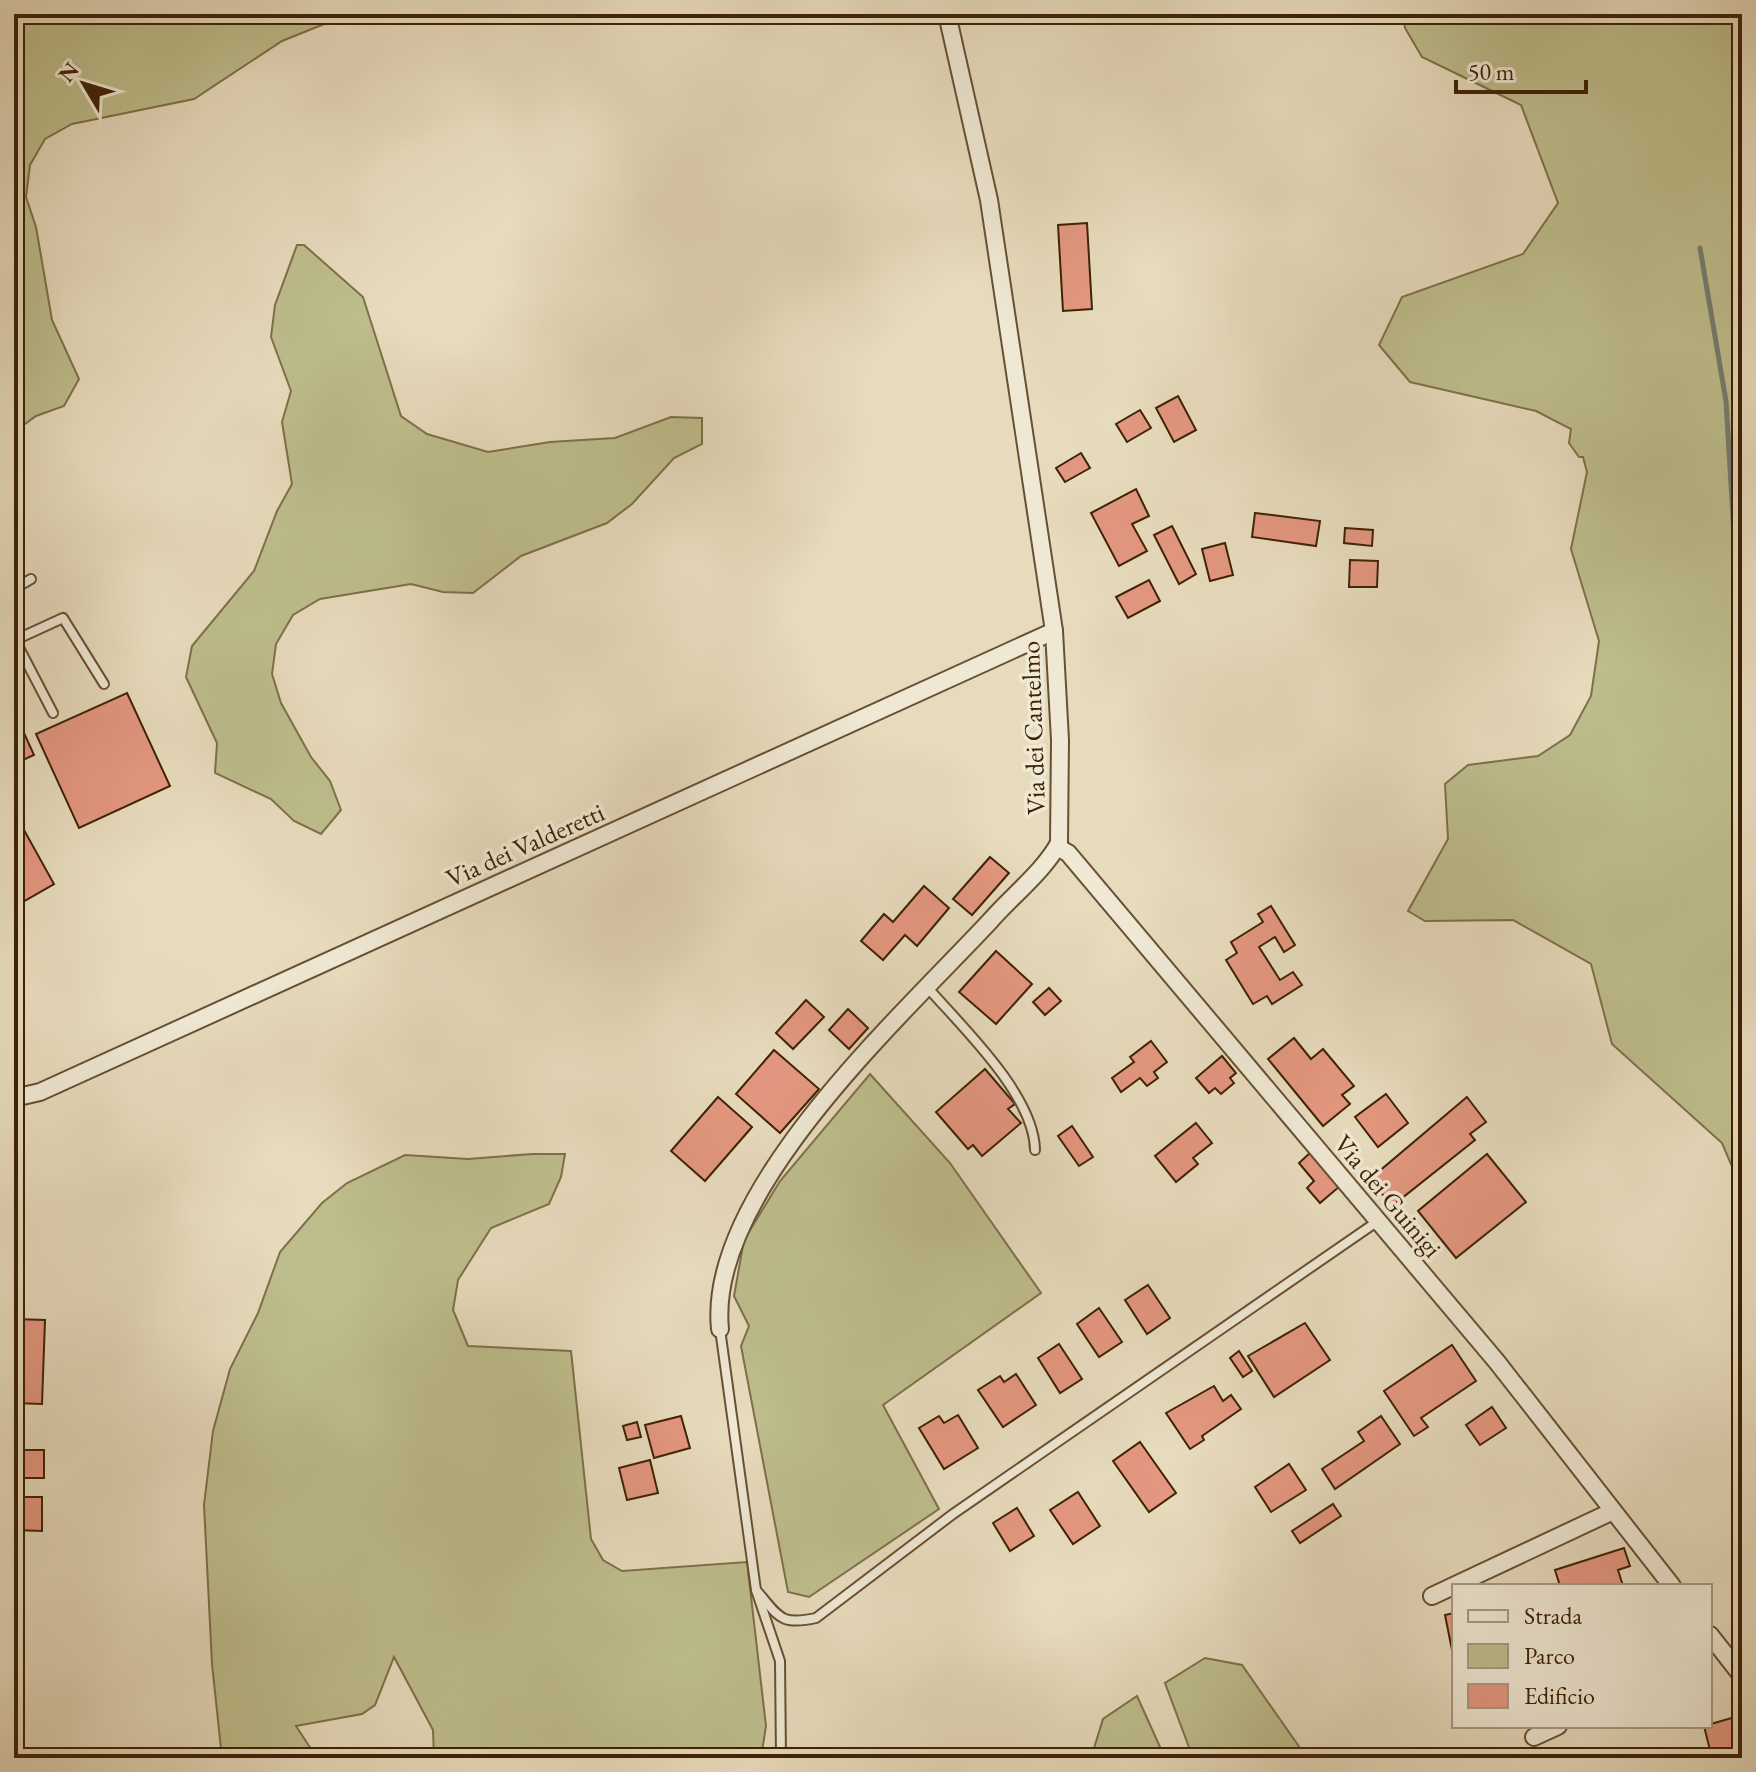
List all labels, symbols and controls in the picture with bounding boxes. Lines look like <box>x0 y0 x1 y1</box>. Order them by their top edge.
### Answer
north arrow <box>44 44 124 124</box>
scale bar <box>1456 44 1586 94</box>
text: N <box>52 56 86 88</box>
text: 50 m <box>1468 56 1515 87</box>
street label: Via dei Cantelmo <box>1013 640 1053 816</box>
street label: Via dei Valderetti <box>440 795 610 895</box>
street label: Via dei Guinigi <box>1327 1127 1449 1265</box>
legend <box>1452 1584 1712 1728</box>
text: Strada <box>1524 1600 1582 1631</box>
text: Parco <box>1524 1640 1575 1671</box>
text: Edificio <box>1524 1680 1595 1711</box>

